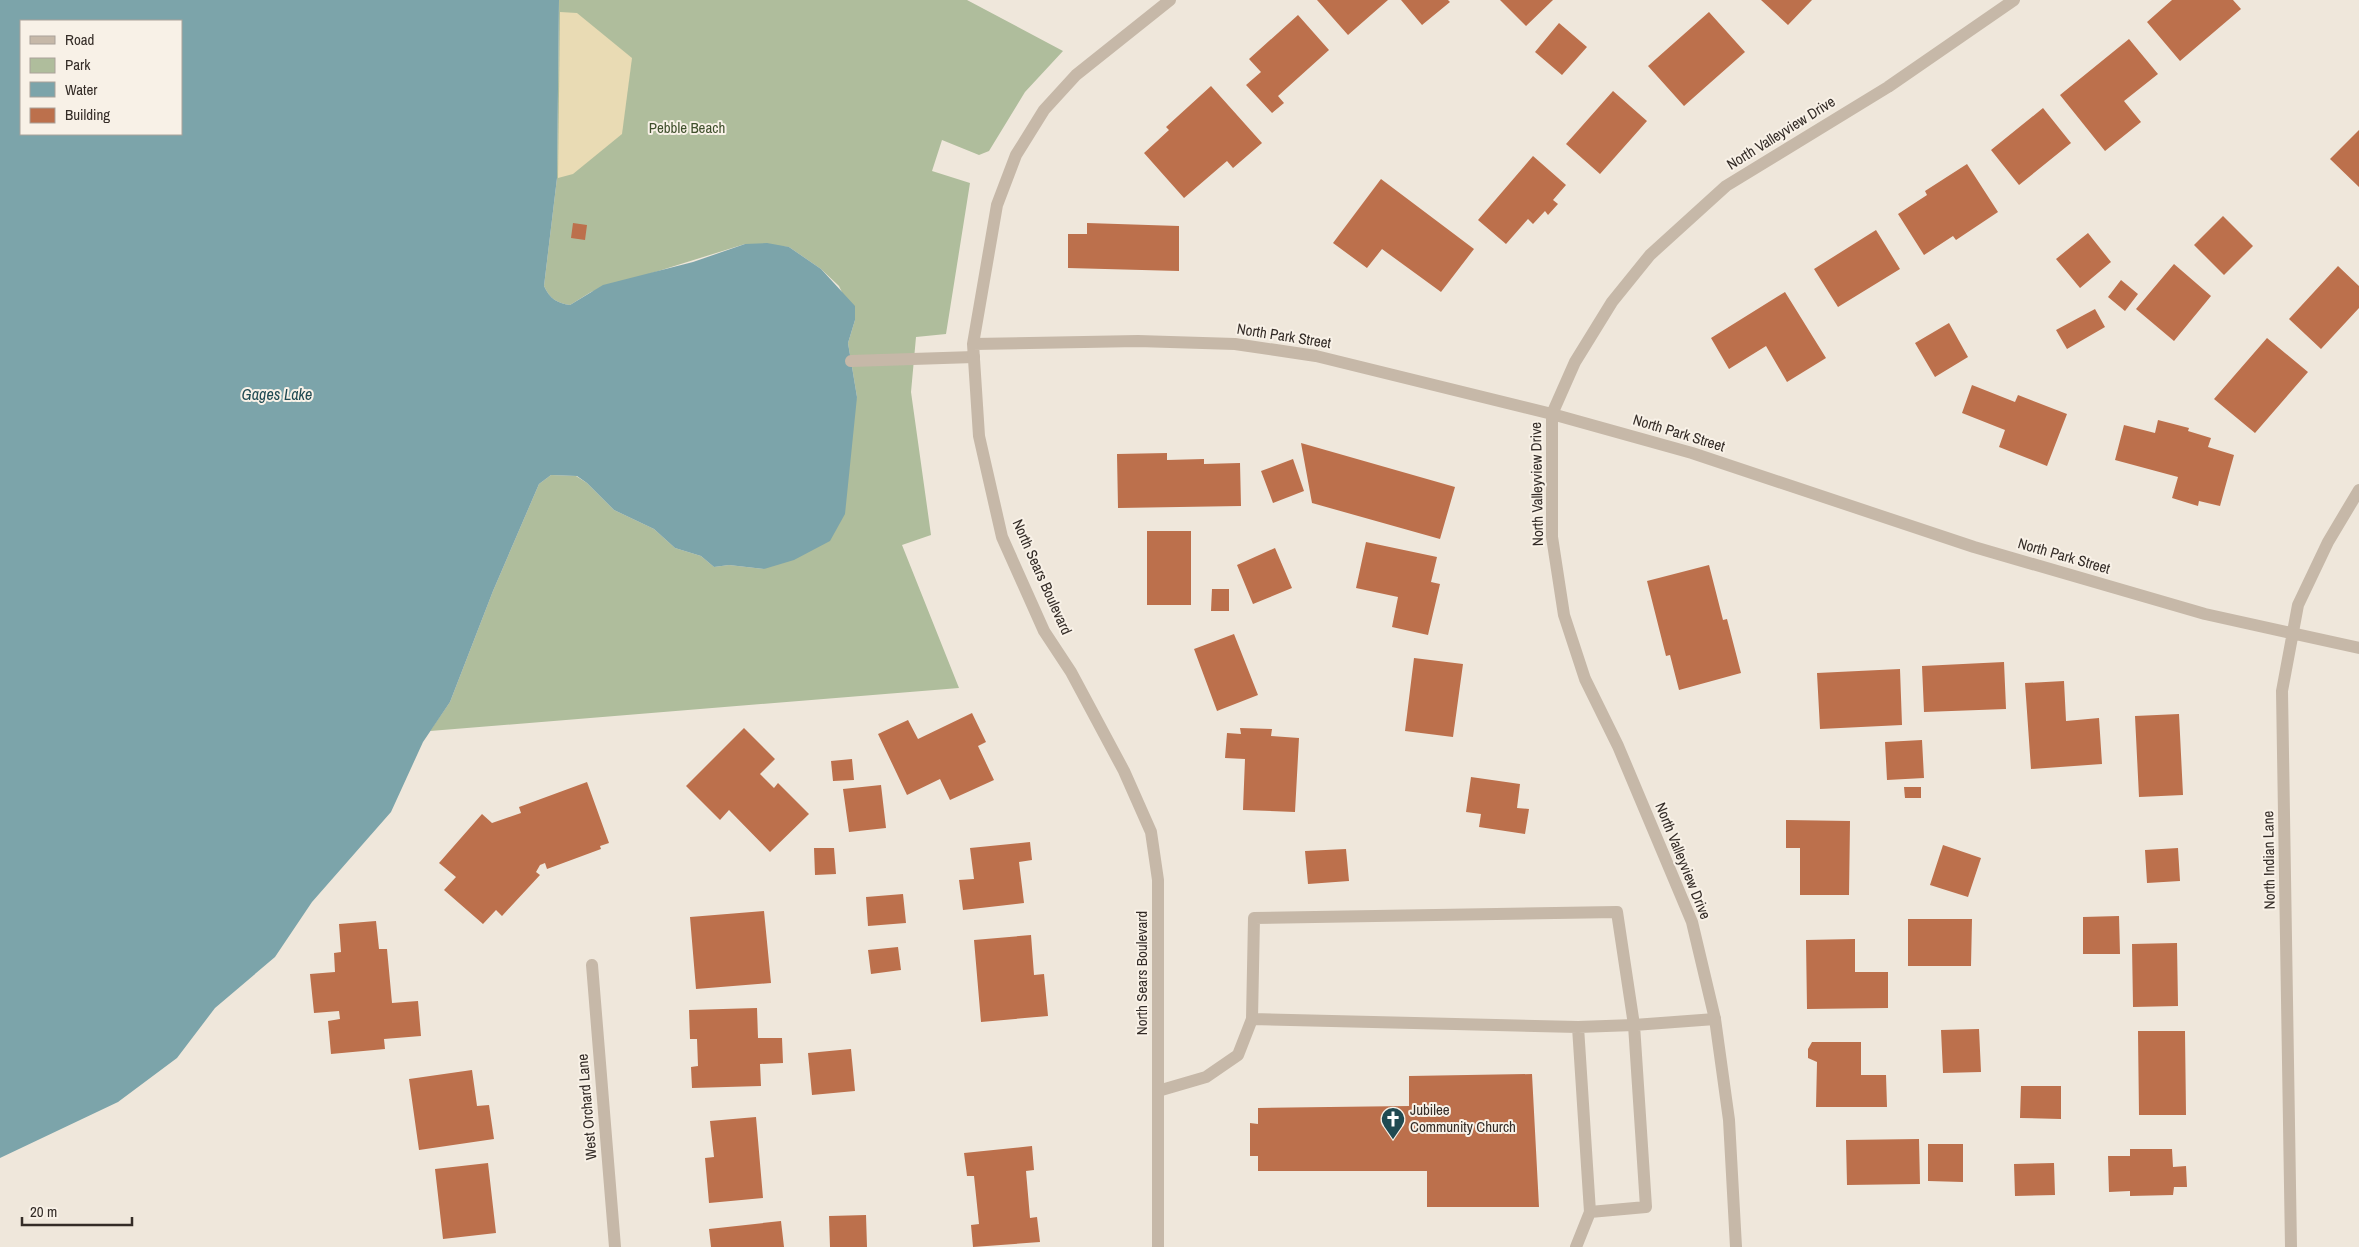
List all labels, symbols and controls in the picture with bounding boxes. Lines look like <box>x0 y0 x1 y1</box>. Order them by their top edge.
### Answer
legend <box>20 20 182 135</box>
text: Road <box>65 29 94 50</box>
text: Park <box>65 54 91 75</box>
text: Water <box>65 79 97 100</box>
street label: North Valleyview Drive <box>1723 91 1839 174</box>
text: Building <box>65 104 110 125</box>
park label: Pebble Beach <box>649 117 725 138</box>
street label: North Park Street <box>1236 318 1333 353</box>
water label: Gages Lake <box>242 383 312 405</box>
street label: North Park Street <box>1631 409 1728 457</box>
street label: North Valleyview Drive <box>1525 422 1548 546</box>
street label: North Sears Boulevard <box>1008 516 1077 638</box>
street label: North Park Street <box>2016 532 2113 579</box>
street label: North Valleyview Drive <box>1650 799 1717 922</box>
street label: North Indian Lane <box>2257 810 2280 909</box>
street label: North Sears Boulevard <box>1131 911 1152 1035</box>
street label: West Orchard Lane <box>571 1053 602 1161</box>
place label: Jubilee Community Church <box>1410 1099 1516 1137</box>
church icon: Jubilee Community Church <box>1380 1106 1406 1140</box>
scale bar <box>22 1194 132 1226</box>
text: 20 m <box>30 1201 57 1222</box>

